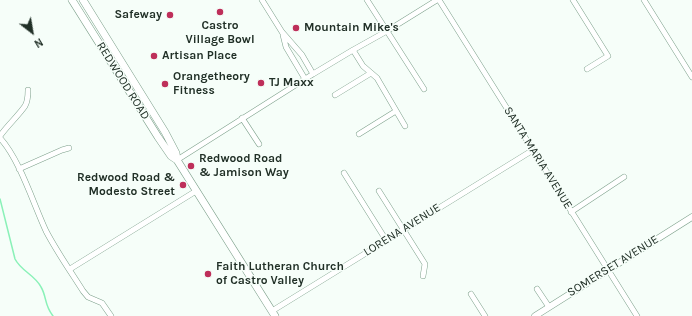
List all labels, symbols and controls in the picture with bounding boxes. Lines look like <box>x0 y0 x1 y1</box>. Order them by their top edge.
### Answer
marker: Castro Village Bowl <box>215 7 225 17</box>
place label: Safeway <box>114 8 162 22</box>
marker: Safeway <box>165 10 175 20</box>
north arrow <box>12 12 52 52</box>
place label: Castro Village Bowl <box>185 19 255 47</box>
place label: Mountain Mike's <box>304 21 399 35</box>
marker: Mountain Mike's <box>291 23 301 33</box>
text: N <box>32 35 45 50</box>
street label: REDWOOD ROAD <box>93 39 153 123</box>
place label: Artisan Place <box>162 49 237 63</box>
marker: Artisan Place <box>149 51 159 61</box>
place label: Orangetheory Fitness <box>173 70 250 98</box>
place label: TJ Maxx <box>269 76 314 90</box>
marker: TJ Maxx <box>256 78 266 88</box>
marker: Orangetheory Fitness <box>160 79 170 89</box>
street label: SANTA MARIA AVENUE <box>501 104 575 212</box>
place label: Redwood Road & Jamison Way <box>199 152 289 180</box>
marker: Redwood Road & Jamison Way <box>186 161 196 171</box>
place label: Redwood Road & Modesto Street <box>77 171 175 199</box>
marker: Redwood Road & Modesto Street <box>178 180 188 190</box>
street label: LORENA AVENUE <box>361 201 443 259</box>
street label: SOMERSET AVENUE <box>565 232 661 300</box>
place label: Faith Lutheran Church of Castro Valley <box>216 260 344 288</box>
marker: Faith Lutheran Church of Castro Valley <box>203 269 213 279</box>

